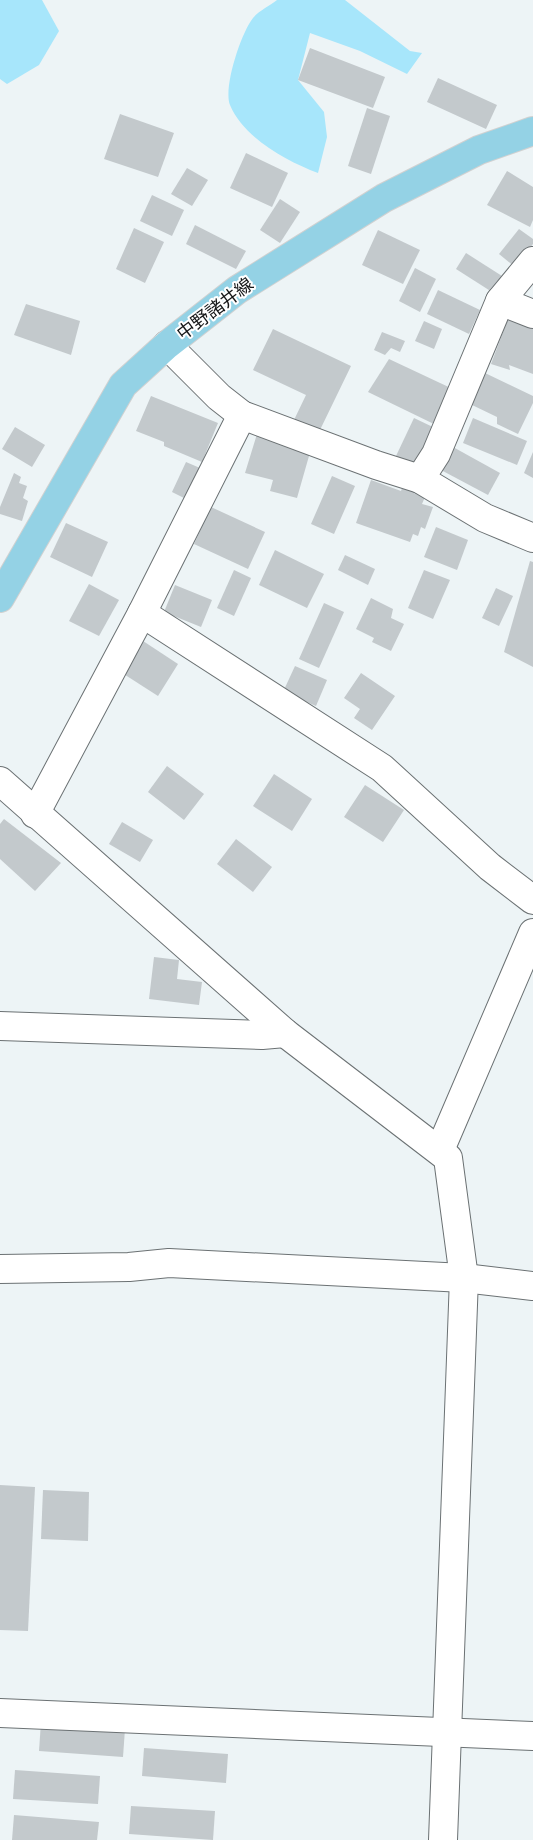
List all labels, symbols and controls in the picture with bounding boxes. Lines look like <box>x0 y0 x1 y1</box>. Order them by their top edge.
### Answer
street label: 中野諸井線 <box>172 273 258 345</box>

